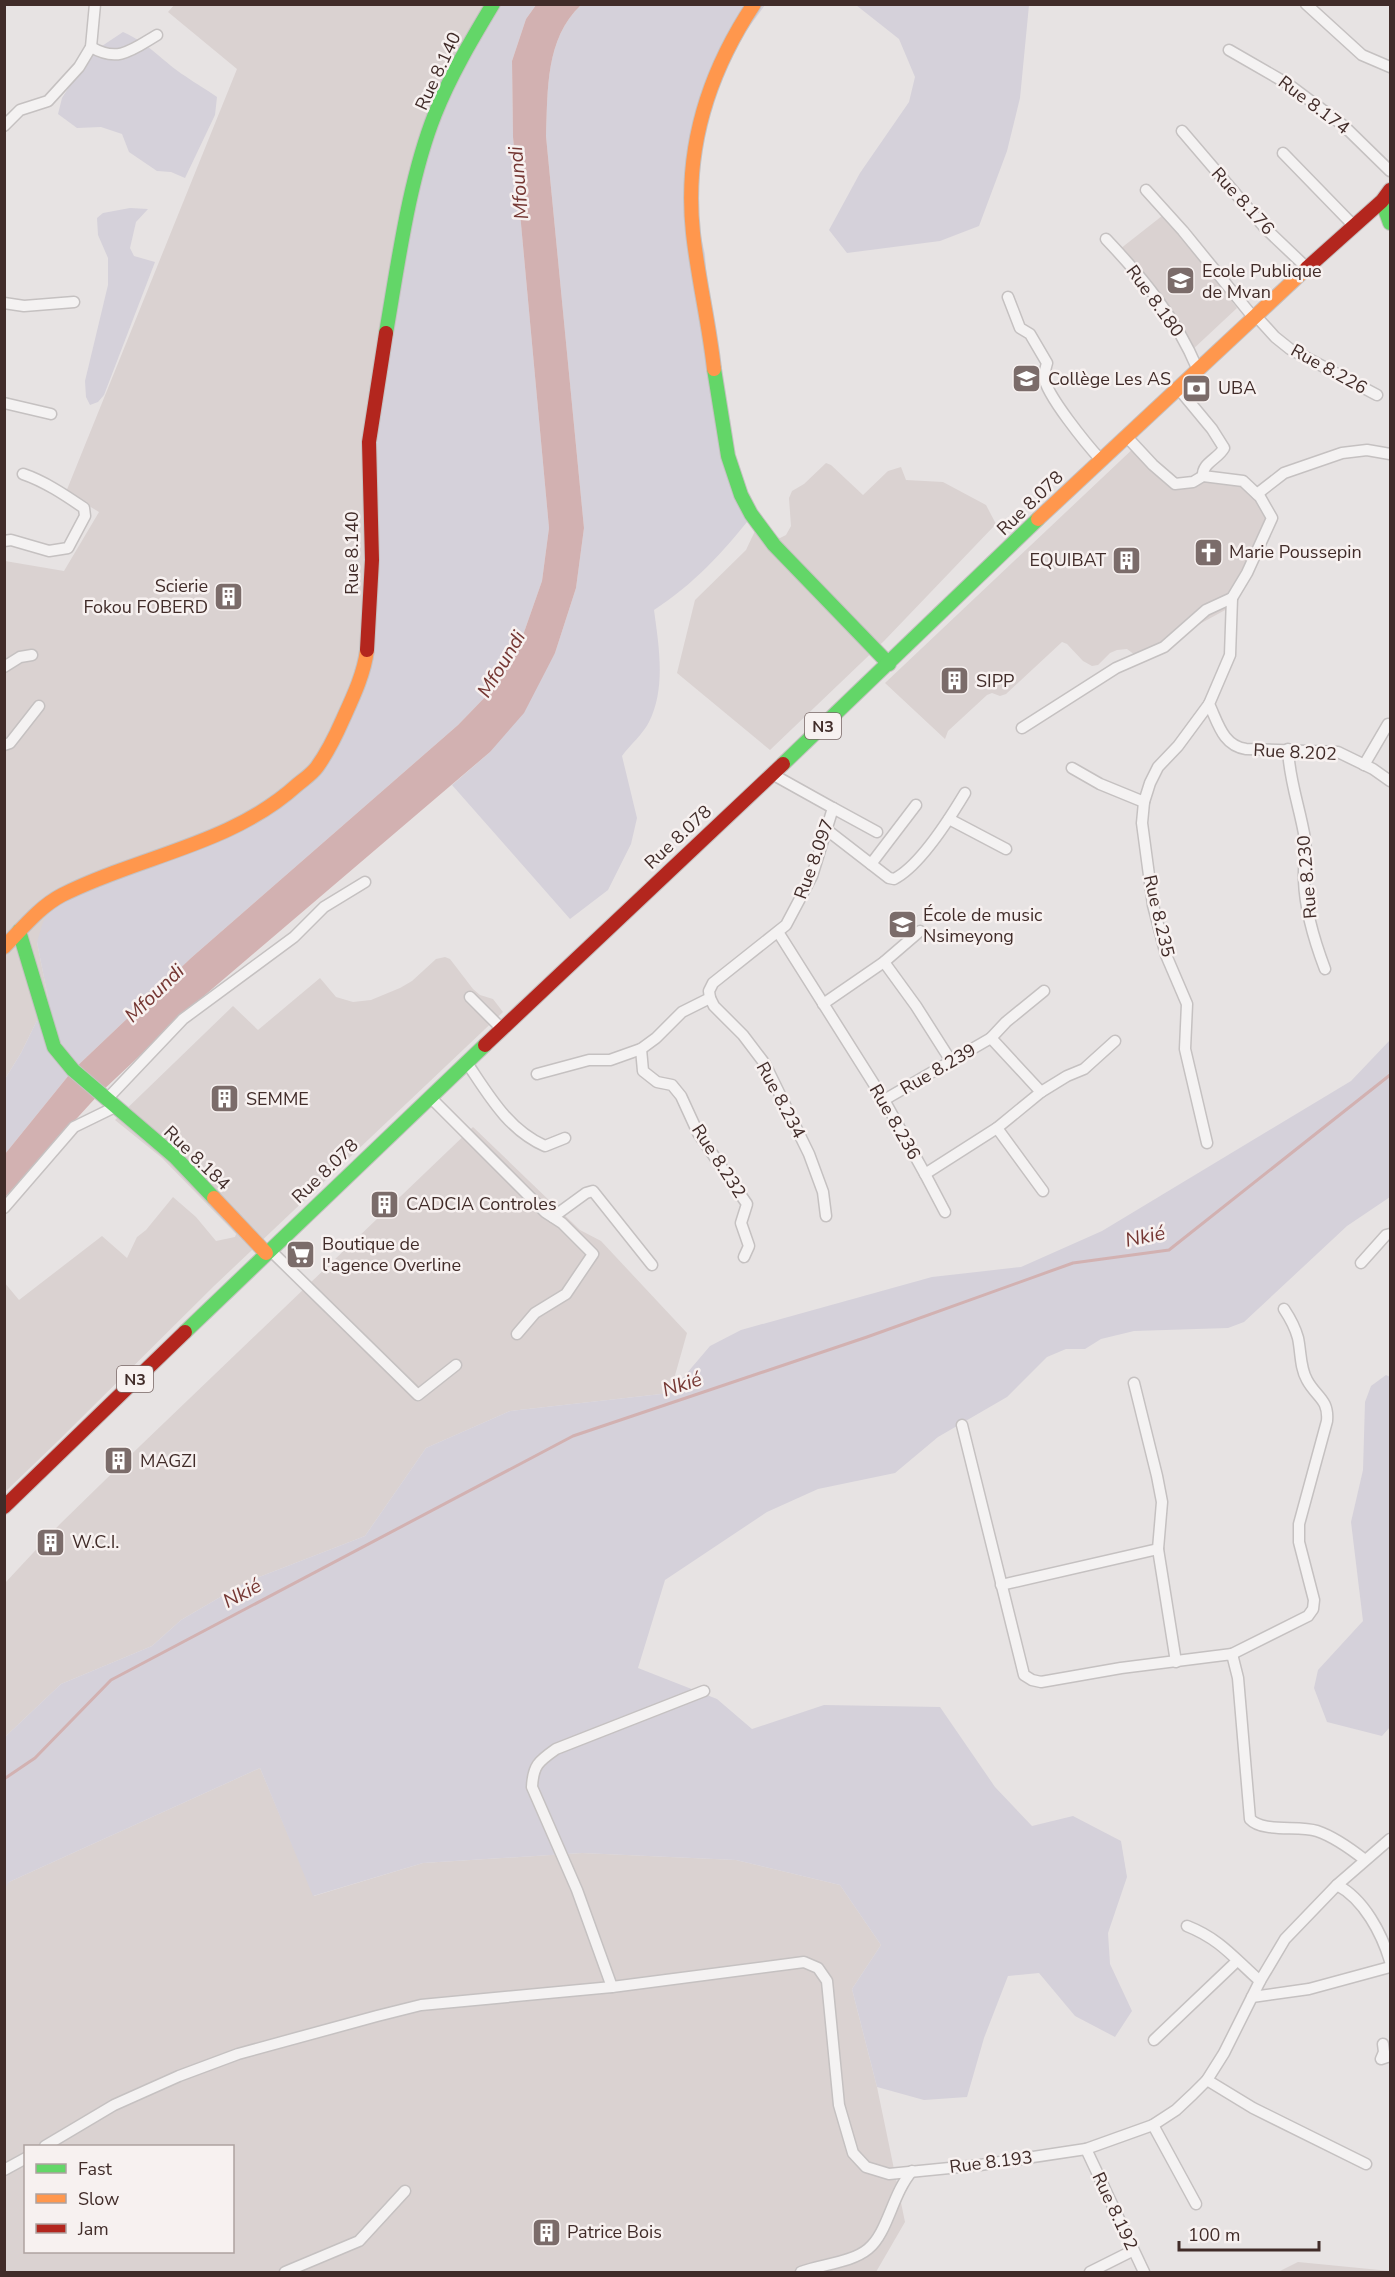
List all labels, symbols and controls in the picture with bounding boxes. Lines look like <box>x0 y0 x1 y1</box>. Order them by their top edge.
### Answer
street label: Rue 8.140 <box>409 28 467 114</box>
street label: Rue 8.174 <box>1273 70 1355 140</box>
water label: Mfoundi <box>502 145 535 221</box>
street label: Rue 8.176 <box>1206 162 1280 240</box>
place label: Ecole Publique de Mvan <box>1202 259 1322 304</box>
street label: Rue 8.180 <box>1121 260 1189 342</box>
school or university icon: Ecole Publique de Mvan <box>1165 265 1197 297</box>
street label: Rue 8.226 <box>1287 338 1371 400</box>
school or university icon: Collège Les AS <box>1011 363 1043 395</box>
place label: Collège Les AS <box>1048 367 1171 391</box>
bank icon: UBA <box>1181 372 1213 404</box>
place label: UBA <box>1218 376 1256 400</box>
street label: Rue 8.078 <box>992 465 1068 541</box>
street label: Rue 8.140 <box>340 511 364 595</box>
church icon: Marie Poussepin <box>1192 536 1224 568</box>
place label: Marie Poussepin <box>1229 540 1362 564</box>
building icon: EQUIBAT <box>1111 544 1143 576</box>
place label: EQUIBAT <box>1029 548 1106 572</box>
place label: Scierie Fokou FOBERD <box>84 574 208 619</box>
building icon: Scierie Fokou FOBERD <box>213 580 245 612</box>
water label: Mfoundi <box>471 626 532 703</box>
building icon: SIPP <box>939 665 971 697</box>
place label: SIPP <box>976 669 1014 693</box>
road number: N3 <box>805 713 841 739</box>
street label: Rue 8.202 <box>1253 738 1337 766</box>
street label: Rue 8.078 <box>639 800 717 874</box>
street label: Rue 8.097 <box>788 816 840 902</box>
street label: Rue 8.230 <box>1291 834 1323 920</box>
street label: Rue 8.235 <box>1138 873 1180 959</box>
place label: École de music Nsimeyong <box>923 903 1042 948</box>
school or university icon: École de music Nsimeyong <box>886 909 918 941</box>
water label: Mfoundi <box>119 958 190 1029</box>
street label: Rue 8.239 <box>896 1038 980 1100</box>
street label: Rue 8.234 <box>751 1057 811 1143</box>
street label: Rue 8.236 <box>864 1080 926 1164</box>
building icon: SEMME <box>209 1083 241 1115</box>
place label: SEMME <box>246 1087 309 1111</box>
street label: Rue 8.232 <box>686 1119 752 1203</box>
street label: Rue 8.184 <box>159 1120 236 1196</box>
street label: Rue 8.078 <box>287 1133 363 1209</box>
building icon: CADCIA Controles <box>369 1188 401 1220</box>
place label: CADCIA Controles <box>406 1192 557 1216</box>
water label: Nkié <box>1123 1219 1168 1254</box>
place label: Boutique de l'agence Overline <box>322 1232 461 1277</box>
supermarket icon: Boutique de l'agence Overline <box>285 1238 317 1270</box>
water label: Nkié <box>659 1365 706 1404</box>
road number: N3 <box>117 1366 153 1392</box>
building icon: MAGZI <box>103 1445 135 1477</box>
place label: MAGZI <box>140 1449 197 1473</box>
building icon: W.C.I. <box>35 1526 67 1558</box>
place label: W.C.I. <box>72 1530 119 1554</box>
water label: Nkié <box>218 1572 267 1615</box>
legend <box>24 2145 234 2253</box>
street label: Rue 8.193 <box>948 2145 1034 2179</box>
text: Fast <box>78 2157 113 2181</box>
street label: Rue 8.192 <box>1086 2168 1144 2254</box>
text: Slow <box>78 2187 119 2211</box>
scale bar <box>1179 2214 1318 2252</box>
building icon: Patrice Bois <box>530 2216 562 2248</box>
text: Jam <box>77 2217 109 2241</box>
place label: Patrice Bois <box>567 2220 662 2244</box>
text: 100 m <box>1188 2223 1240 2247</box>

